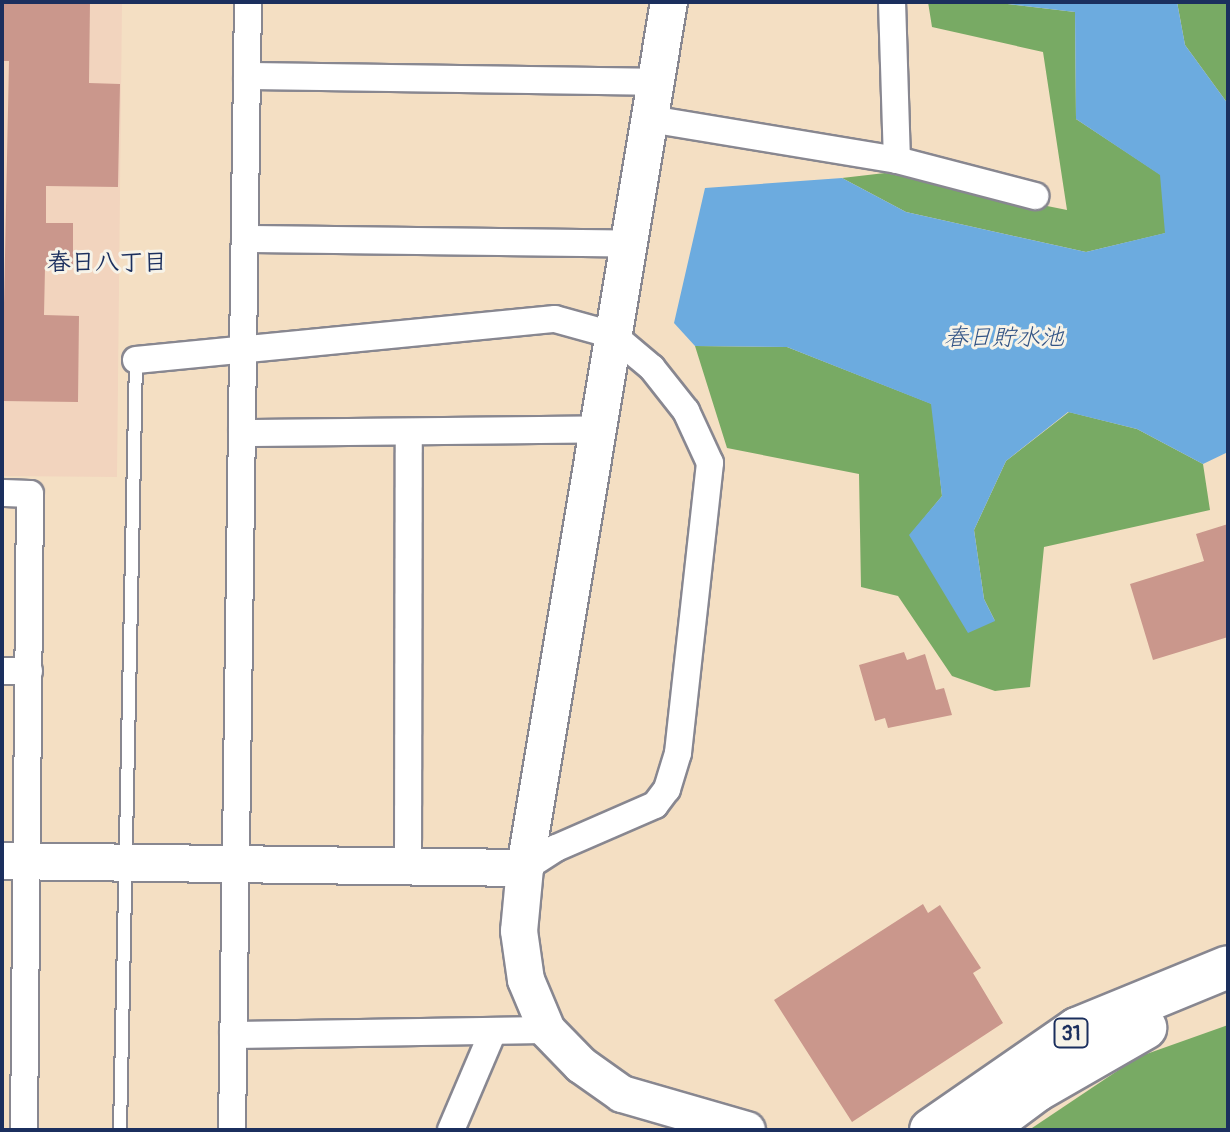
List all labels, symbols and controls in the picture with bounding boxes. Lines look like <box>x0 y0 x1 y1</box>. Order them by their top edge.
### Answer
district label: 春日八丁目 <box>47 249 167 277</box>
water label: 春日貯水池 <box>944 324 1064 352</box>
road number: 31 <box>1053 1017 1089 1049</box>

